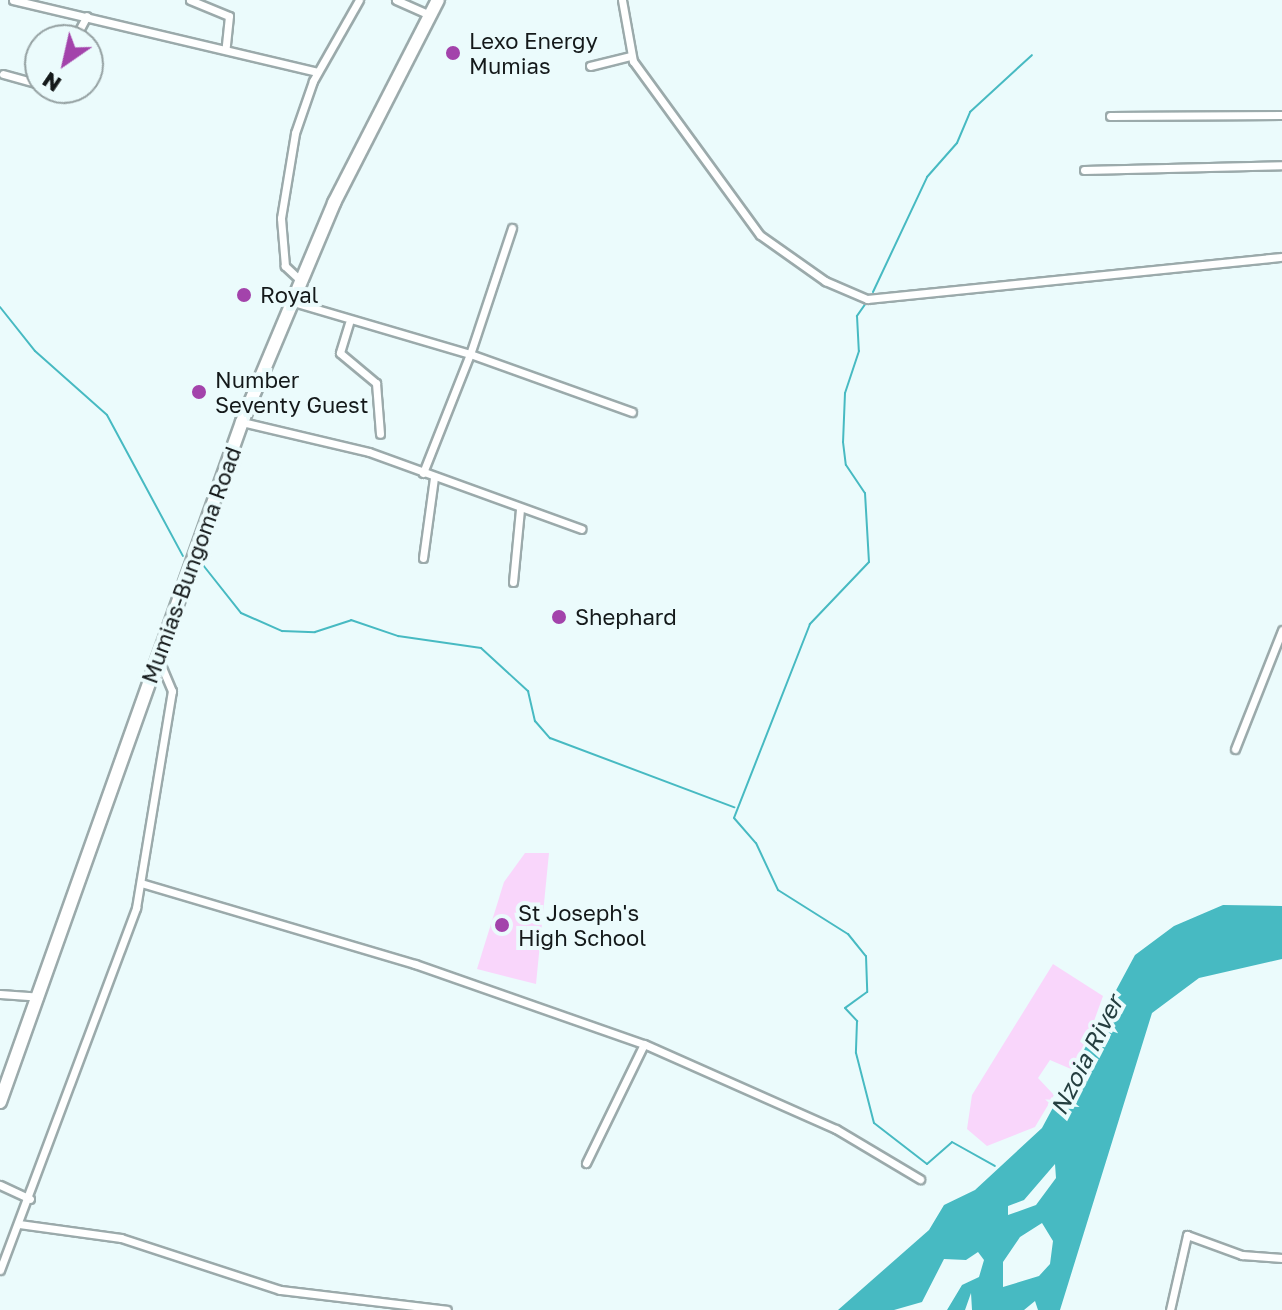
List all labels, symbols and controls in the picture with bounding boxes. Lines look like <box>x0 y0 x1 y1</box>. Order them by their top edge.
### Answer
north arrow <box>24 24 104 104</box>
place label: Lexo Energy Mumias <box>469 27 598 78</box>
marker: Lexo Energy Mumias <box>444 44 462 62</box>
text: N <box>37 67 66 99</box>
place label: Royal <box>260 282 319 308</box>
marker: Royal <box>235 286 253 304</box>
place label: Number Seventy Guest <box>215 366 368 418</box>
marker: Number Seventy Guest <box>190 383 208 401</box>
street label: Mumias-Bungoma Road <box>136 443 246 687</box>
place label: Shephard <box>575 604 677 630</box>
marker: Shephard <box>550 608 568 626</box>
place label: St Joseph's High School <box>518 899 646 950</box>
marker: St Joseph's High School <box>493 916 511 934</box>
water label: Nzoia River <box>1044 991 1128 1119</box>

